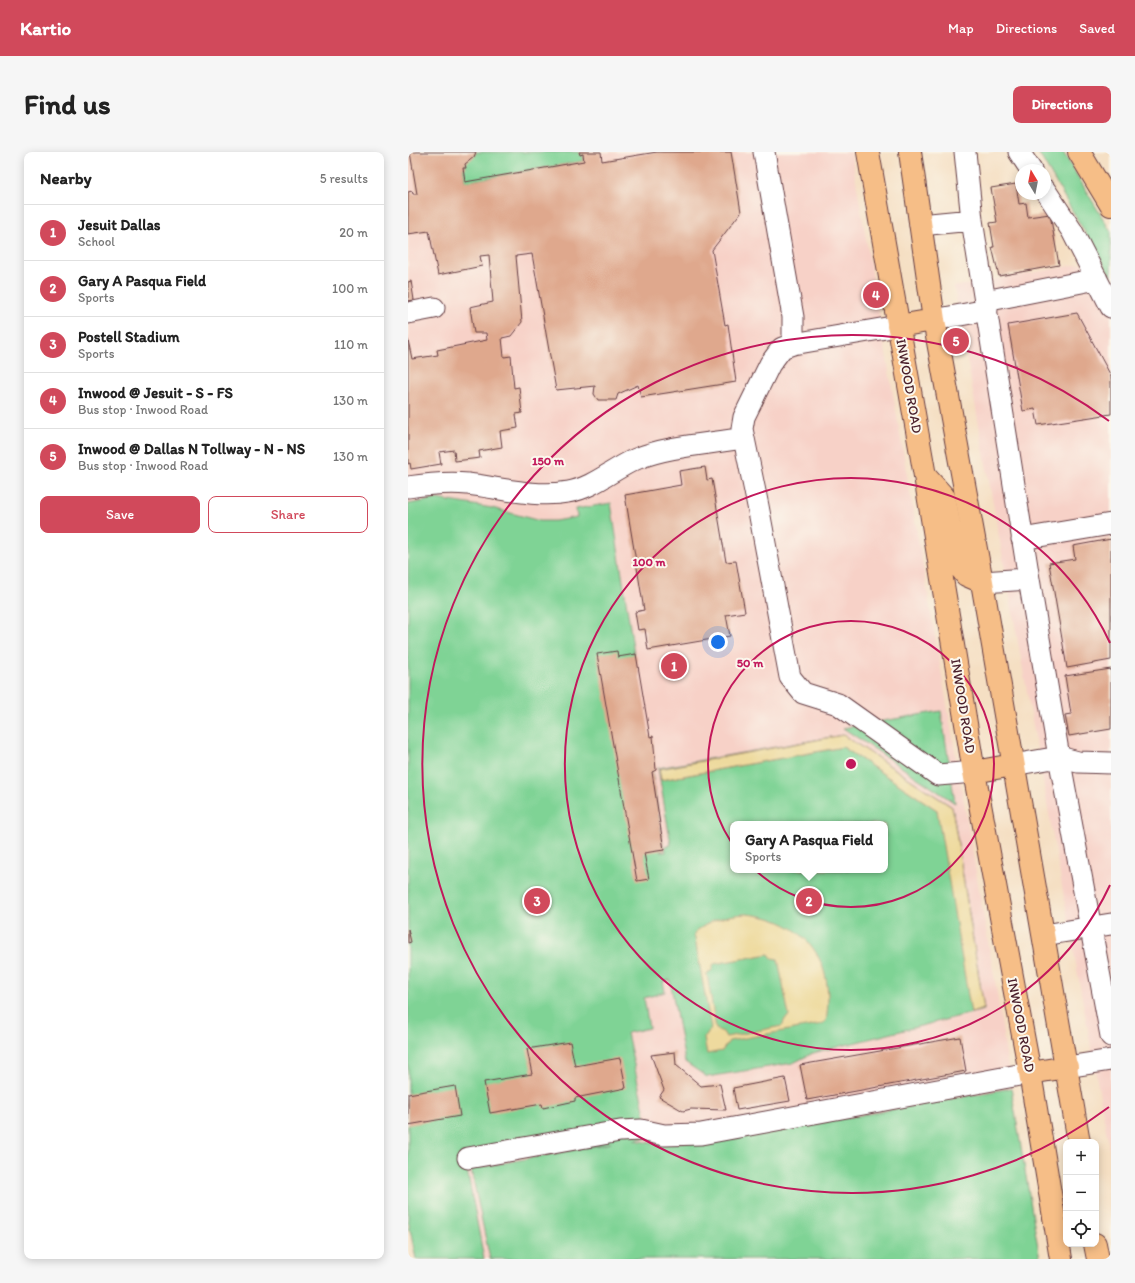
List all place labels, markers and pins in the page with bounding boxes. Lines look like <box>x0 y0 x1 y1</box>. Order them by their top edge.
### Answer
pin: 4 <box>863 280 889 310</box>
pin: 5 <box>943 326 969 356</box>
pin: 1 <box>661 651 687 681</box>
centre of rings <box>844 757 858 771</box>
pin: 3 <box>524 886 550 916</box>
pin: 2 <box>796 886 822 916</box>

